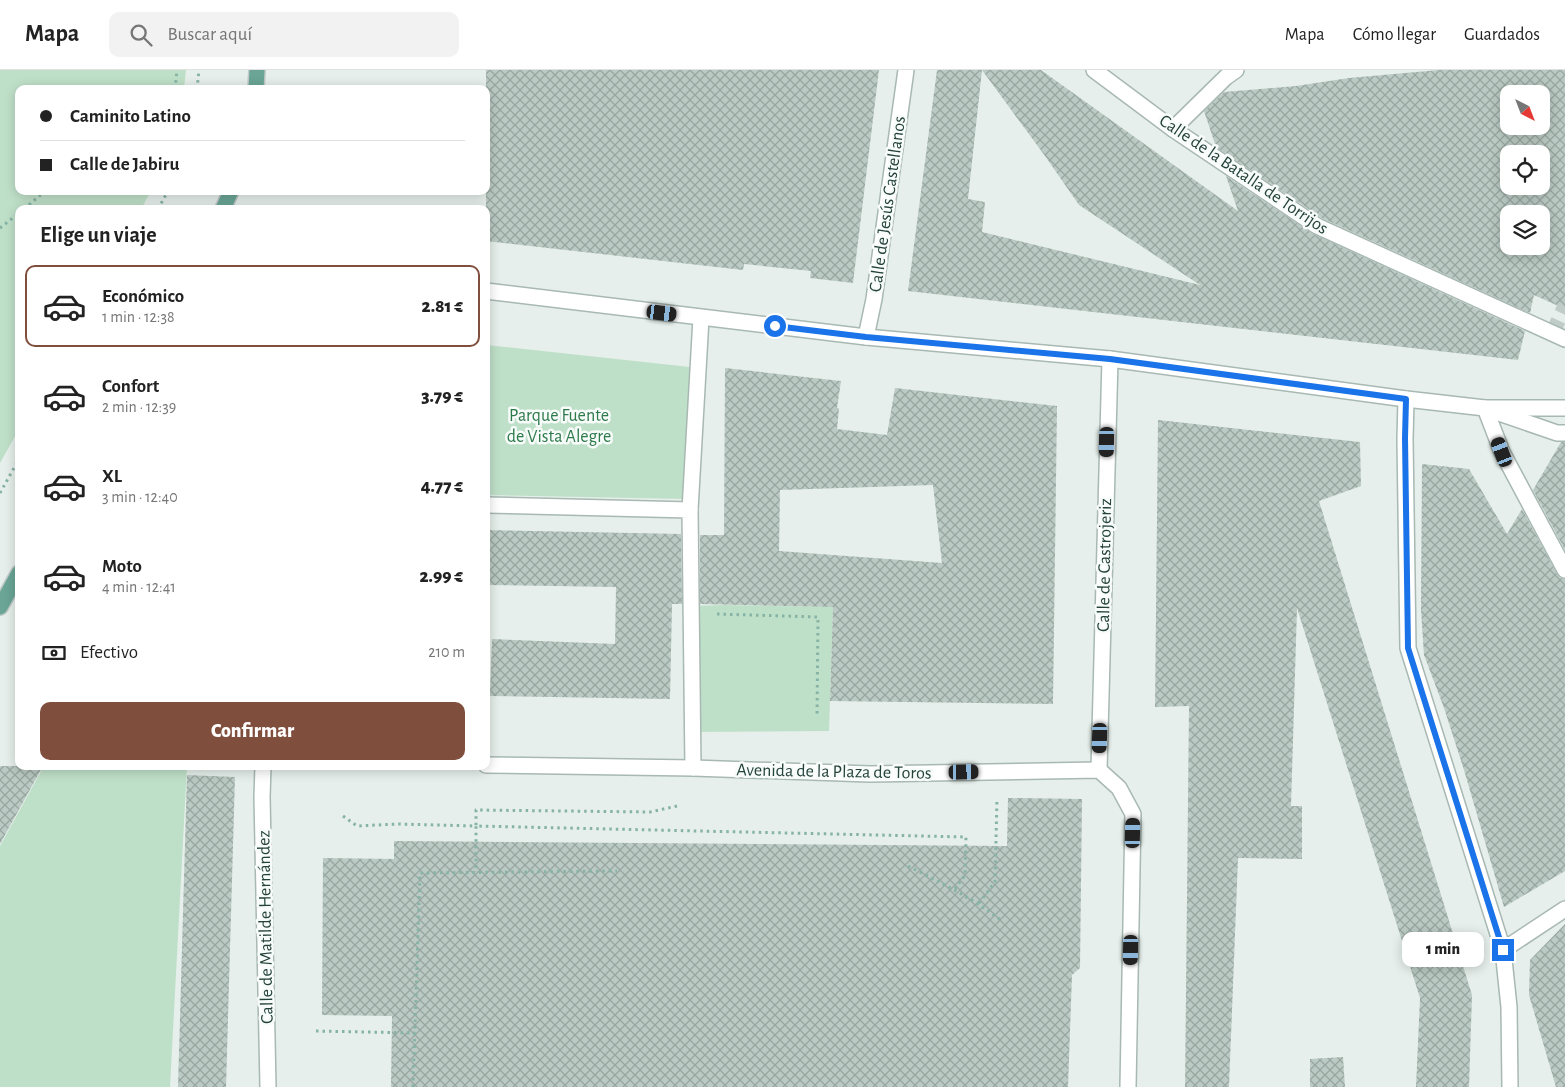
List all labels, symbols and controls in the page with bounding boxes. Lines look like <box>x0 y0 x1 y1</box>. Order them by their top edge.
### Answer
search box <box>109 12 459 57</box>
icon: search <box>127 21 155 49</box>
text: Mapa <box>25 22 79 46</box>
text: Buscar aquí <box>167 25 252 44</box>
text: Mapa <box>1285 26 1325 44</box>
text: Cómo llegar <box>1353 26 1436 44</box>
text: Guardados <box>1464 26 1540 44</box>
north arrow <box>1500 85 1550 135</box>
map controls <box>1500 85 1550 255</box>
text: Caminito Latino <box>70 107 191 126</box>
street label: Calle de la Batalla de Torrijos <box>1156 112 1331 238</box>
street label: Calle de Jesús Castellanos <box>867 115 909 293</box>
button: locate <box>1500 145 1550 195</box>
text: Calle de Jabiru <box>70 155 179 174</box>
button: layers <box>1500 205 1550 255</box>
text: Elige un viaje <box>40 224 157 246</box>
icon: car <box>42 284 87 329</box>
text: Económico <box>102 287 184 306</box>
text: 2.81 € <box>422 297 463 316</box>
car <box>646 304 677 322</box>
text: 1 min · 12:38 <box>102 309 175 325</box>
route start <box>764 315 786 337</box>
icon: car <box>42 374 87 419</box>
text: Confort <box>102 377 159 396</box>
text: 3.79 € <box>421 387 463 406</box>
text: 2 min · 12:39 <box>102 399 176 415</box>
park label: Parque Fuente de Vista Alegre <box>507 407 611 446</box>
car <box>1099 427 1114 457</box>
car <box>1489 435 1514 469</box>
icon: car <box>42 464 87 509</box>
text: XL <box>102 467 122 486</box>
text: 4.77 € <box>421 477 463 496</box>
text: 3 min · 12:40 <box>102 489 178 505</box>
street label: Calle de Castrojeriz <box>1095 498 1115 632</box>
icon: car <box>42 554 87 599</box>
text: Moto <box>102 557 142 576</box>
text: 2.99 € <box>420 567 463 586</box>
text: 4 min · 12:41 <box>102 579 176 595</box>
icon: cash <box>40 639 68 667</box>
text: Efectivo <box>80 643 138 662</box>
text: 210 m <box>428 644 465 660</box>
button: Confirmar <box>40 702 465 760</box>
car <box>1091 723 1108 753</box>
street label: Avenida de la Plaza de Toros <box>736 761 932 783</box>
car <box>948 764 979 780</box>
car <box>1125 818 1140 848</box>
street label: Calle de Matilde Hernández <box>255 830 277 1024</box>
callout: 1 min <box>1403 932 1486 968</box>
car <box>1123 935 1138 965</box>
route end <box>1492 939 1514 961</box>
text: 1 min <box>1426 941 1460 957</box>

